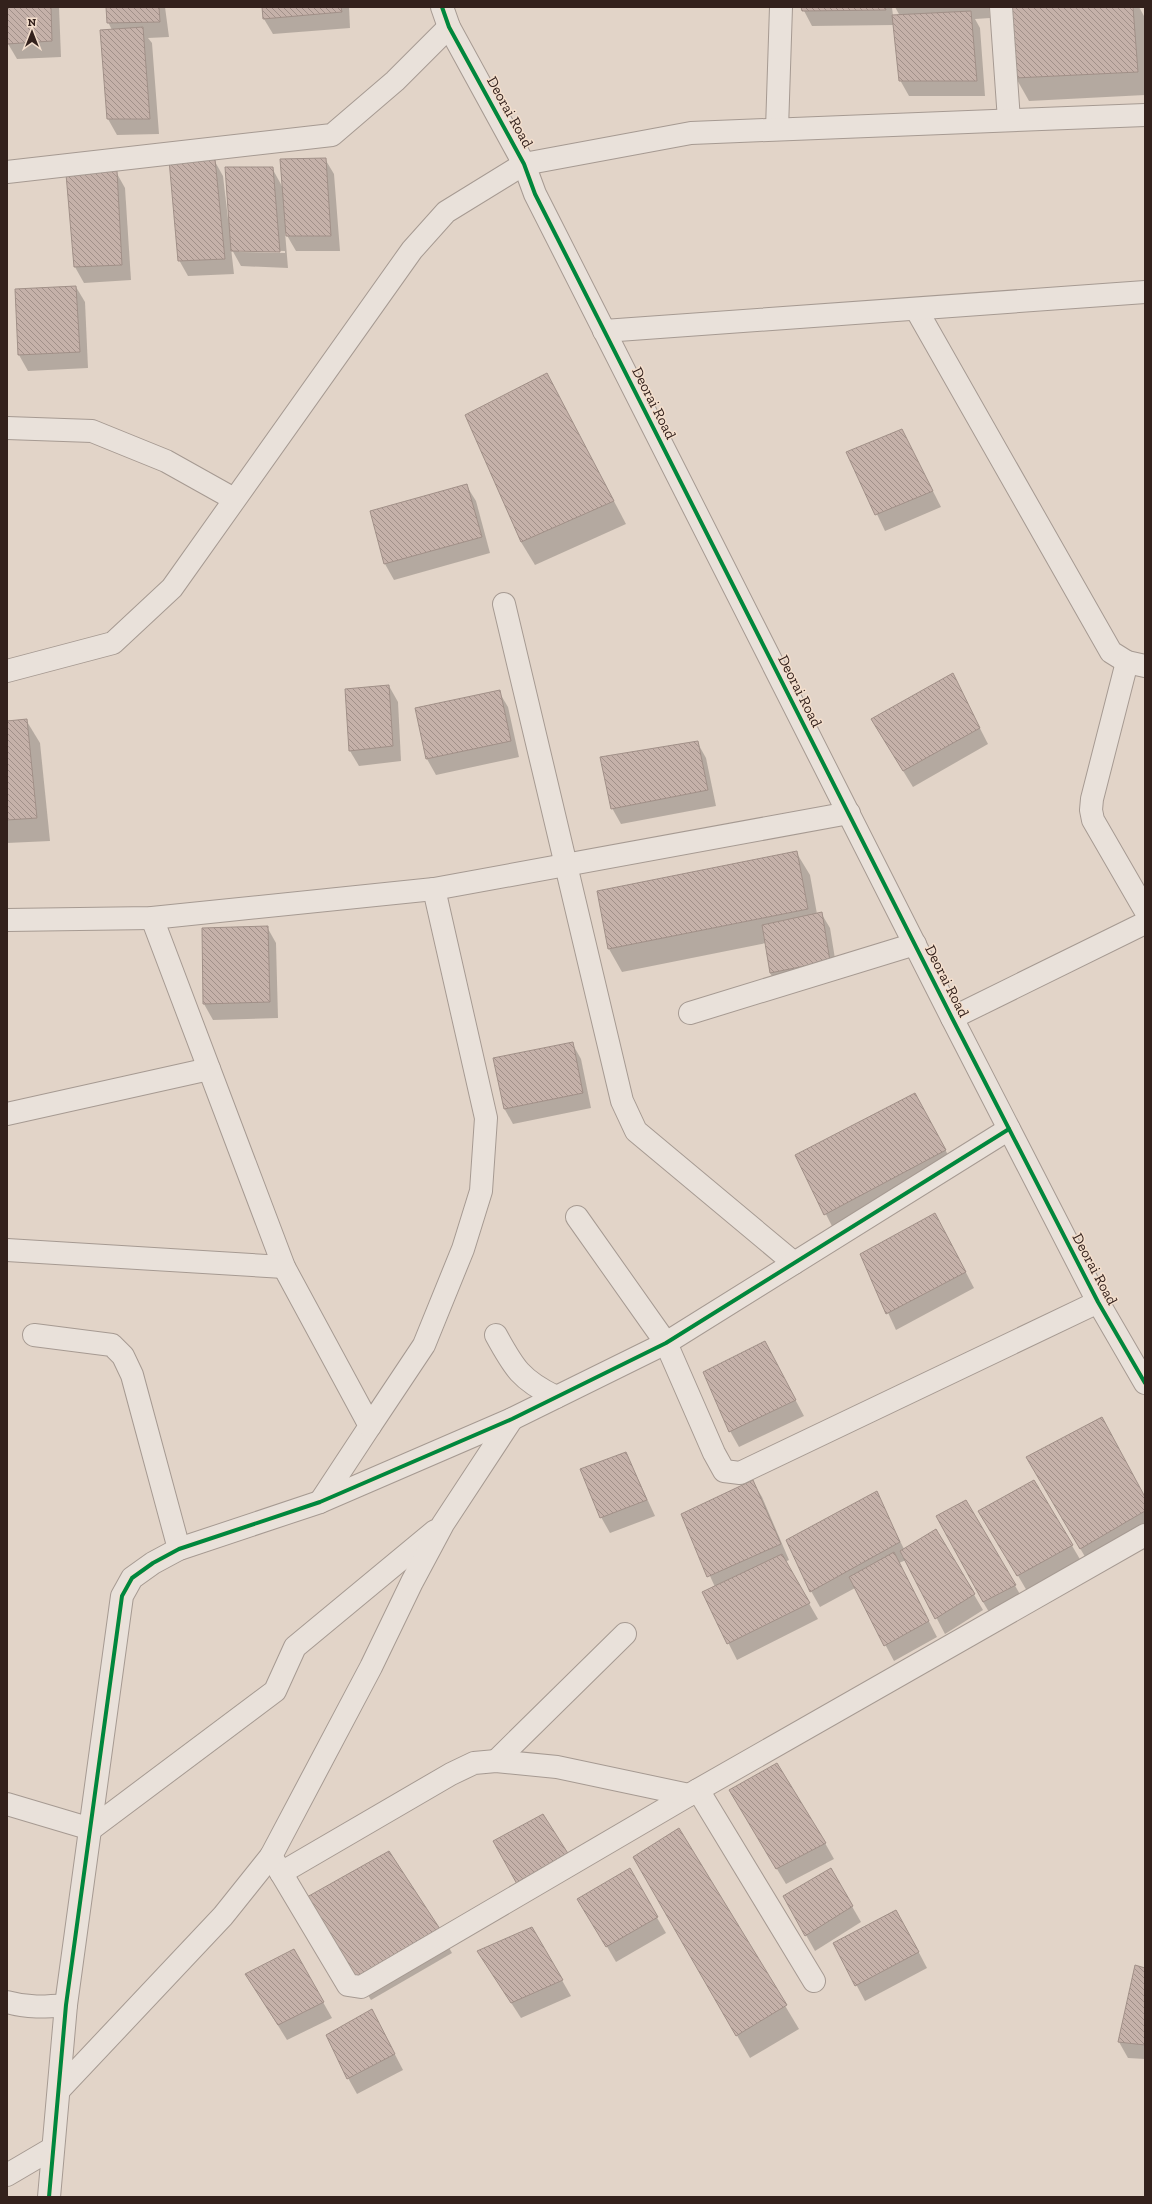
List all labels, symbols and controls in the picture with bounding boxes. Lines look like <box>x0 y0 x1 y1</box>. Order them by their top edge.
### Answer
north arrow <box>12 12 52 52</box>
text: N <box>28 16 37 29</box>
street label: Deorai Road <box>483 73 537 151</box>
street label: Deorai Road <box>628 364 680 443</box>
street label: Deorai Road <box>774 652 826 731</box>
street label: Deorai Road <box>921 942 973 1021</box>
street label: Deorai Road <box>1069 1230 1122 1309</box>

